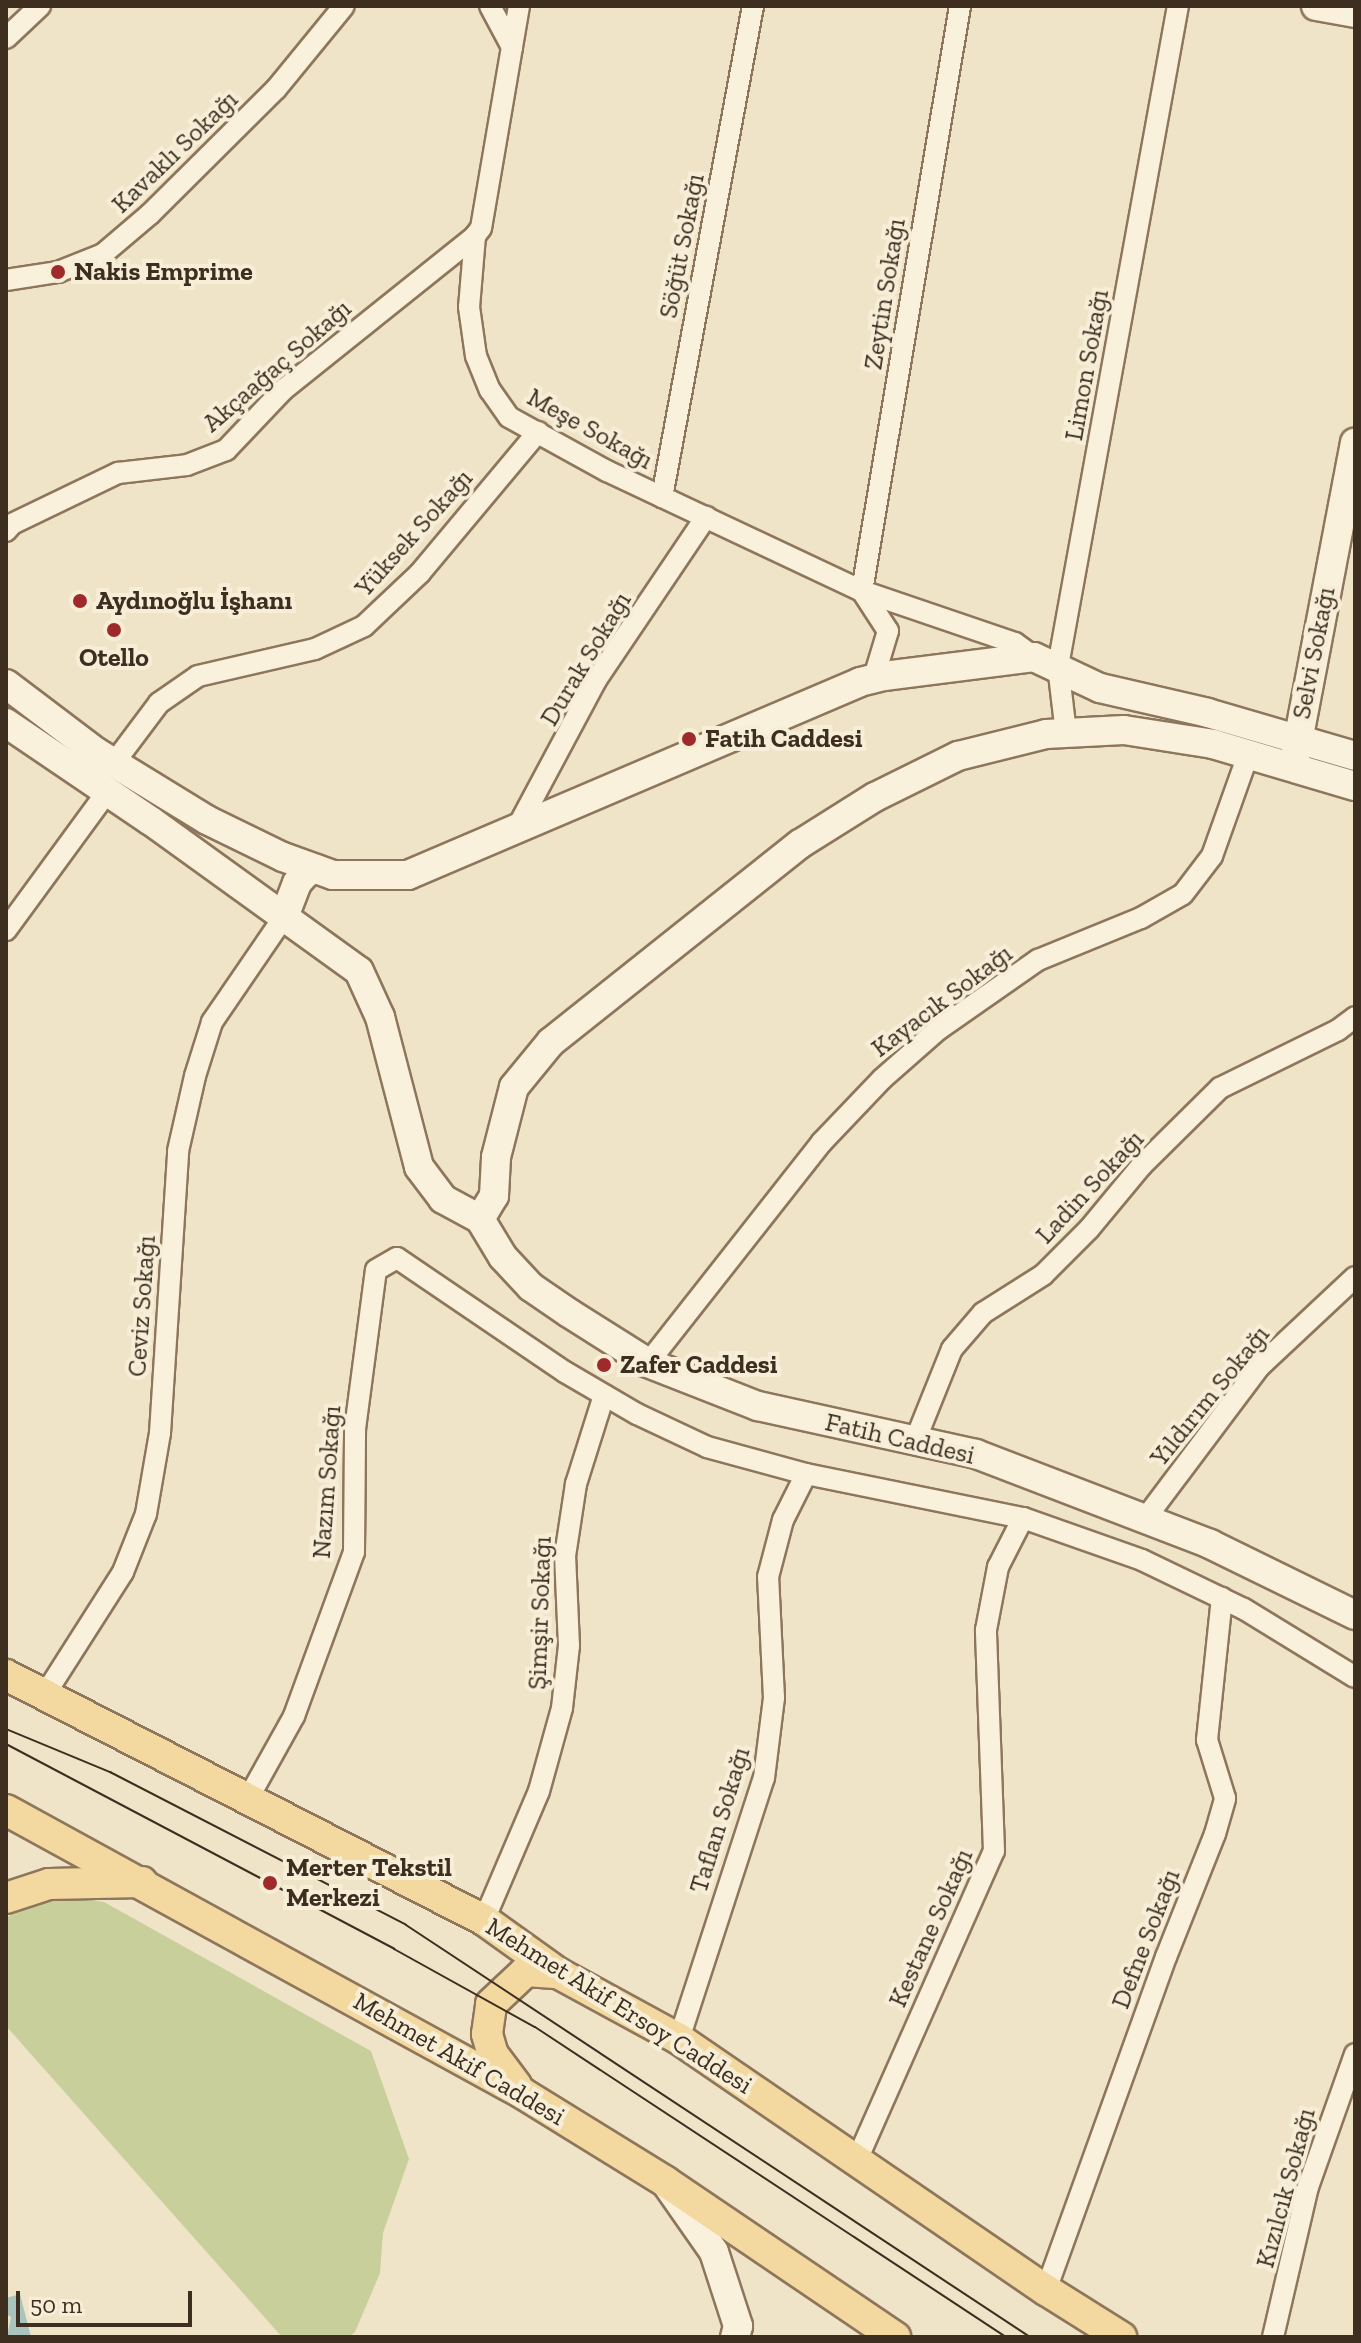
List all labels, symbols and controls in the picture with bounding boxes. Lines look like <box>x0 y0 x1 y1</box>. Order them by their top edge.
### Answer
street label: Kavaklı Sokağı <box>106 84 244 220</box>
street label: Söğüt Sokağı <box>653 171 711 321</box>
street label: Zeytin Sokağı <box>858 216 912 372</box>
place label: Nakis Emprime <box>74 256 253 288</box>
marker: Nakis Emprime <box>49 263 67 281</box>
street label: Limon Sokağı <box>1058 287 1116 443</box>
street label: Akçaağaç Sokağı <box>196 293 358 439</box>
street label: Meşe Sokağı <box>522 382 658 476</box>
street label: Yüksek Sokağı <box>349 463 479 603</box>
street label: Selvi Sokağı <box>1286 584 1342 722</box>
place label: Aydınoğlu İşhanı <box>96 585 292 617</box>
street label: Durak Sokağı <box>534 586 638 732</box>
marker: Aydınoğlu İşhanı <box>71 592 89 610</box>
marker: Otello <box>105 621 123 639</box>
place label: Otello <box>79 642 149 674</box>
place label: Fatih Caddesi <box>705 723 863 755</box>
marker: Fatih Caddesi <box>680 730 698 748</box>
street label: Kayacık Sokağı <box>866 938 1018 1064</box>
street label: Ladin Sokağı <box>1030 1124 1150 1250</box>
street label: Ceviz Sokağı <box>121 1234 163 1378</box>
street label: Yıldırım Sokağı <box>1144 1319 1276 1473</box>
place label: Zafer Caddesi <box>620 1349 778 1381</box>
marker: Zafer Caddesi <box>595 1356 613 1374</box>
street label: Nazım Sokağı <box>306 1404 348 1560</box>
street label: Fatih Caddesi <box>822 1407 978 1471</box>
street label: Şimşir Sokağı <box>522 1536 558 1690</box>
street label: Taflan Sokağı <box>683 1743 757 1897</box>
street label: Kestane Sokağı <box>882 1844 980 2012</box>
place label: Merter Tekstil Merkezi <box>286 1852 452 1914</box>
street label: Defne Sokağı <box>1105 1865 1187 2013</box>
marker: Merter Tekstil Merkezi <box>261 1874 279 1892</box>
street label: Mehmet Akif Ersoy Caddesi <box>479 1911 759 2101</box>
street label: Mehmet Akif Caddesi <box>347 1986 571 2132</box>
street label: Kızılcık Sokağı <box>1250 2105 1322 2271</box>
scale bar <box>20 2275 196 2325</box>
text: 50 m <box>30 2290 82 2319</box>

